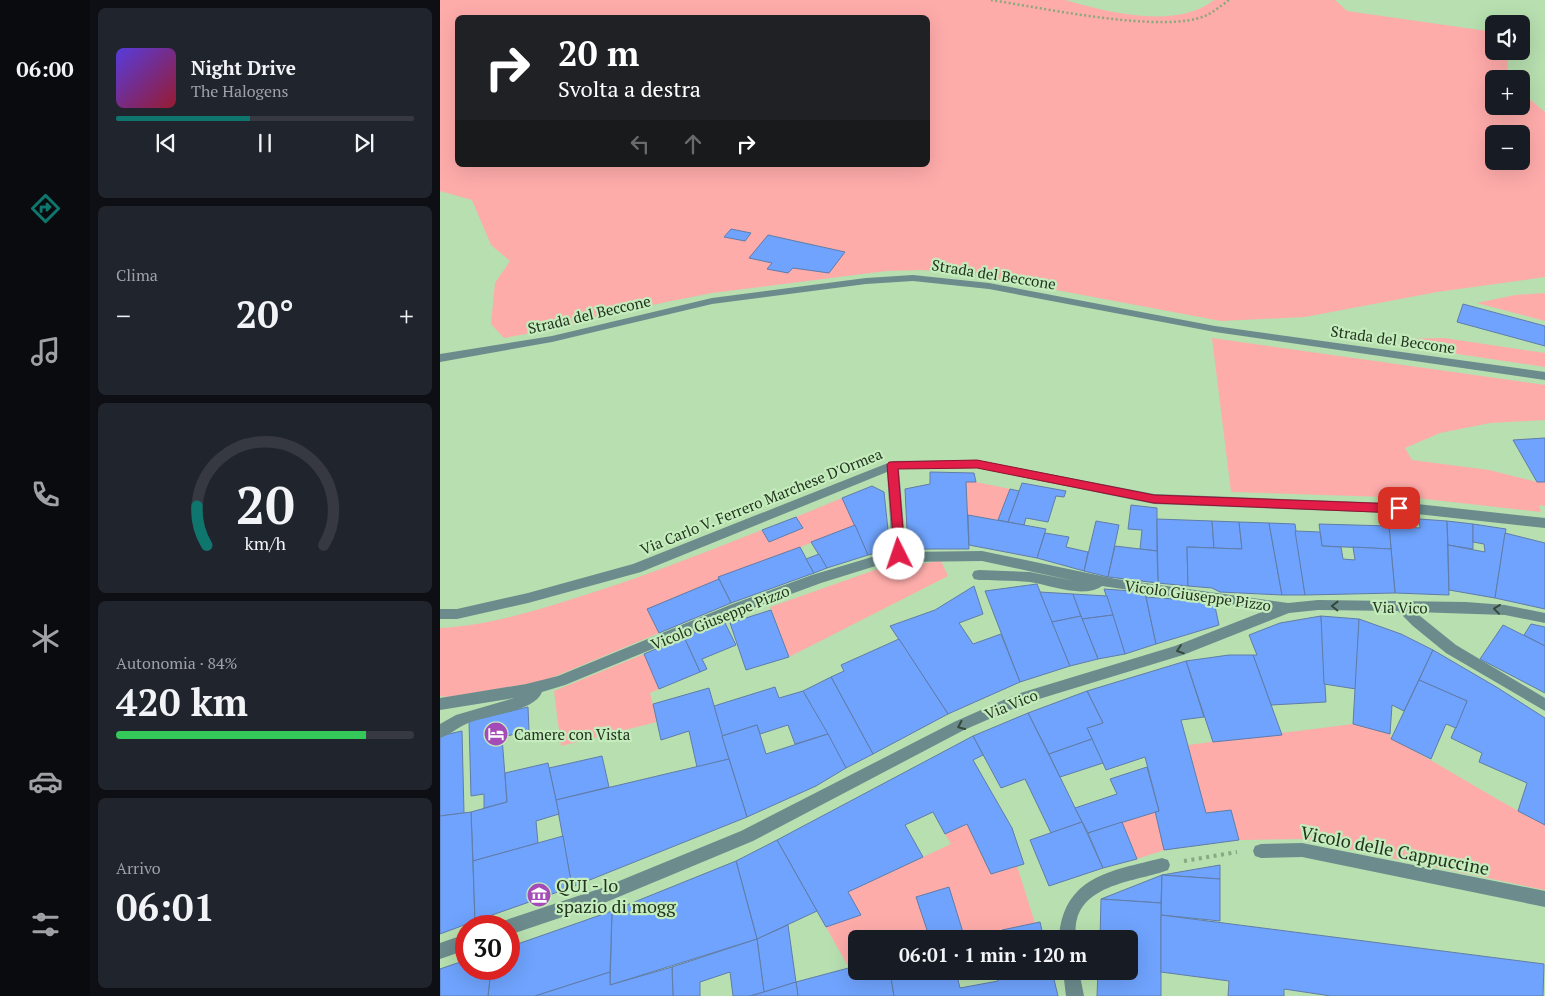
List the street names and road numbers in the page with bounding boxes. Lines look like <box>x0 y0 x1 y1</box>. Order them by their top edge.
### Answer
street label: Strada del Beccone <box>930 254 1058 294</box>
street label: Strada del Beccone <box>526 290 652 338</box>
street label: Strada del Beccone <box>1329 320 1457 358</box>
street label: Via Carlo V. Ferrero Marchese D'Ormea <box>637 443 885 559</box>
street label: Vicolo Giuseppe Pizzo <box>1123 575 1273 615</box>
street label: Vicolo Giuseppe Pizzo <box>648 580 792 654</box>
street label: Via Vico <box>1372 597 1428 617</box>
street label: Via Vico <box>982 684 1040 724</box>
street label: Vicolo delle Cappuccine <box>1299 820 1491 880</box>

